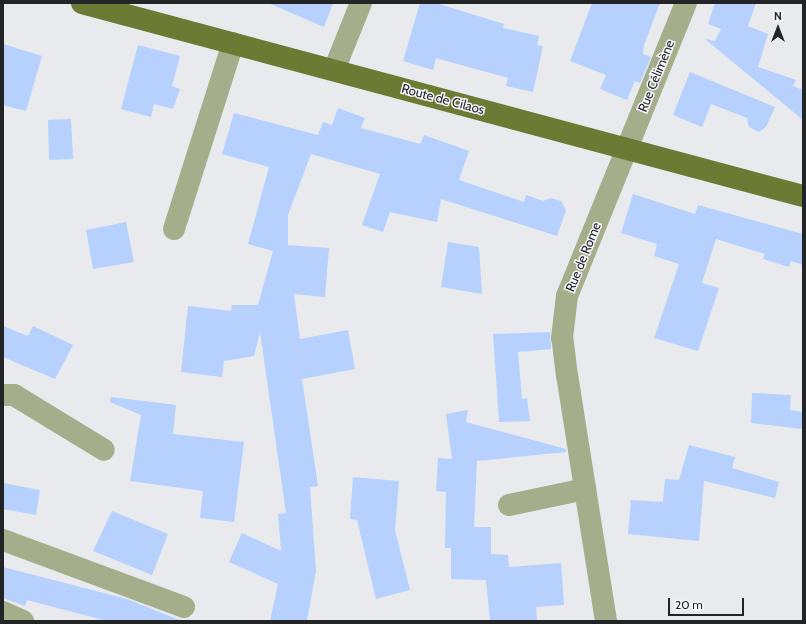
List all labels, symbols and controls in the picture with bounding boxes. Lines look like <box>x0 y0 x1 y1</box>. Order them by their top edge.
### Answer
north arrow <box>758 8 798 48</box>
text: N <box>774 9 782 23</box>
street label: Rue Célimène <box>634 38 678 114</box>
street label: Route de Cilaos <box>400 80 486 118</box>
street label: Rue de Rome <box>562 220 604 294</box>
scale bar <box>670 590 746 616</box>
text: 20 m <box>675 597 703 612</box>

